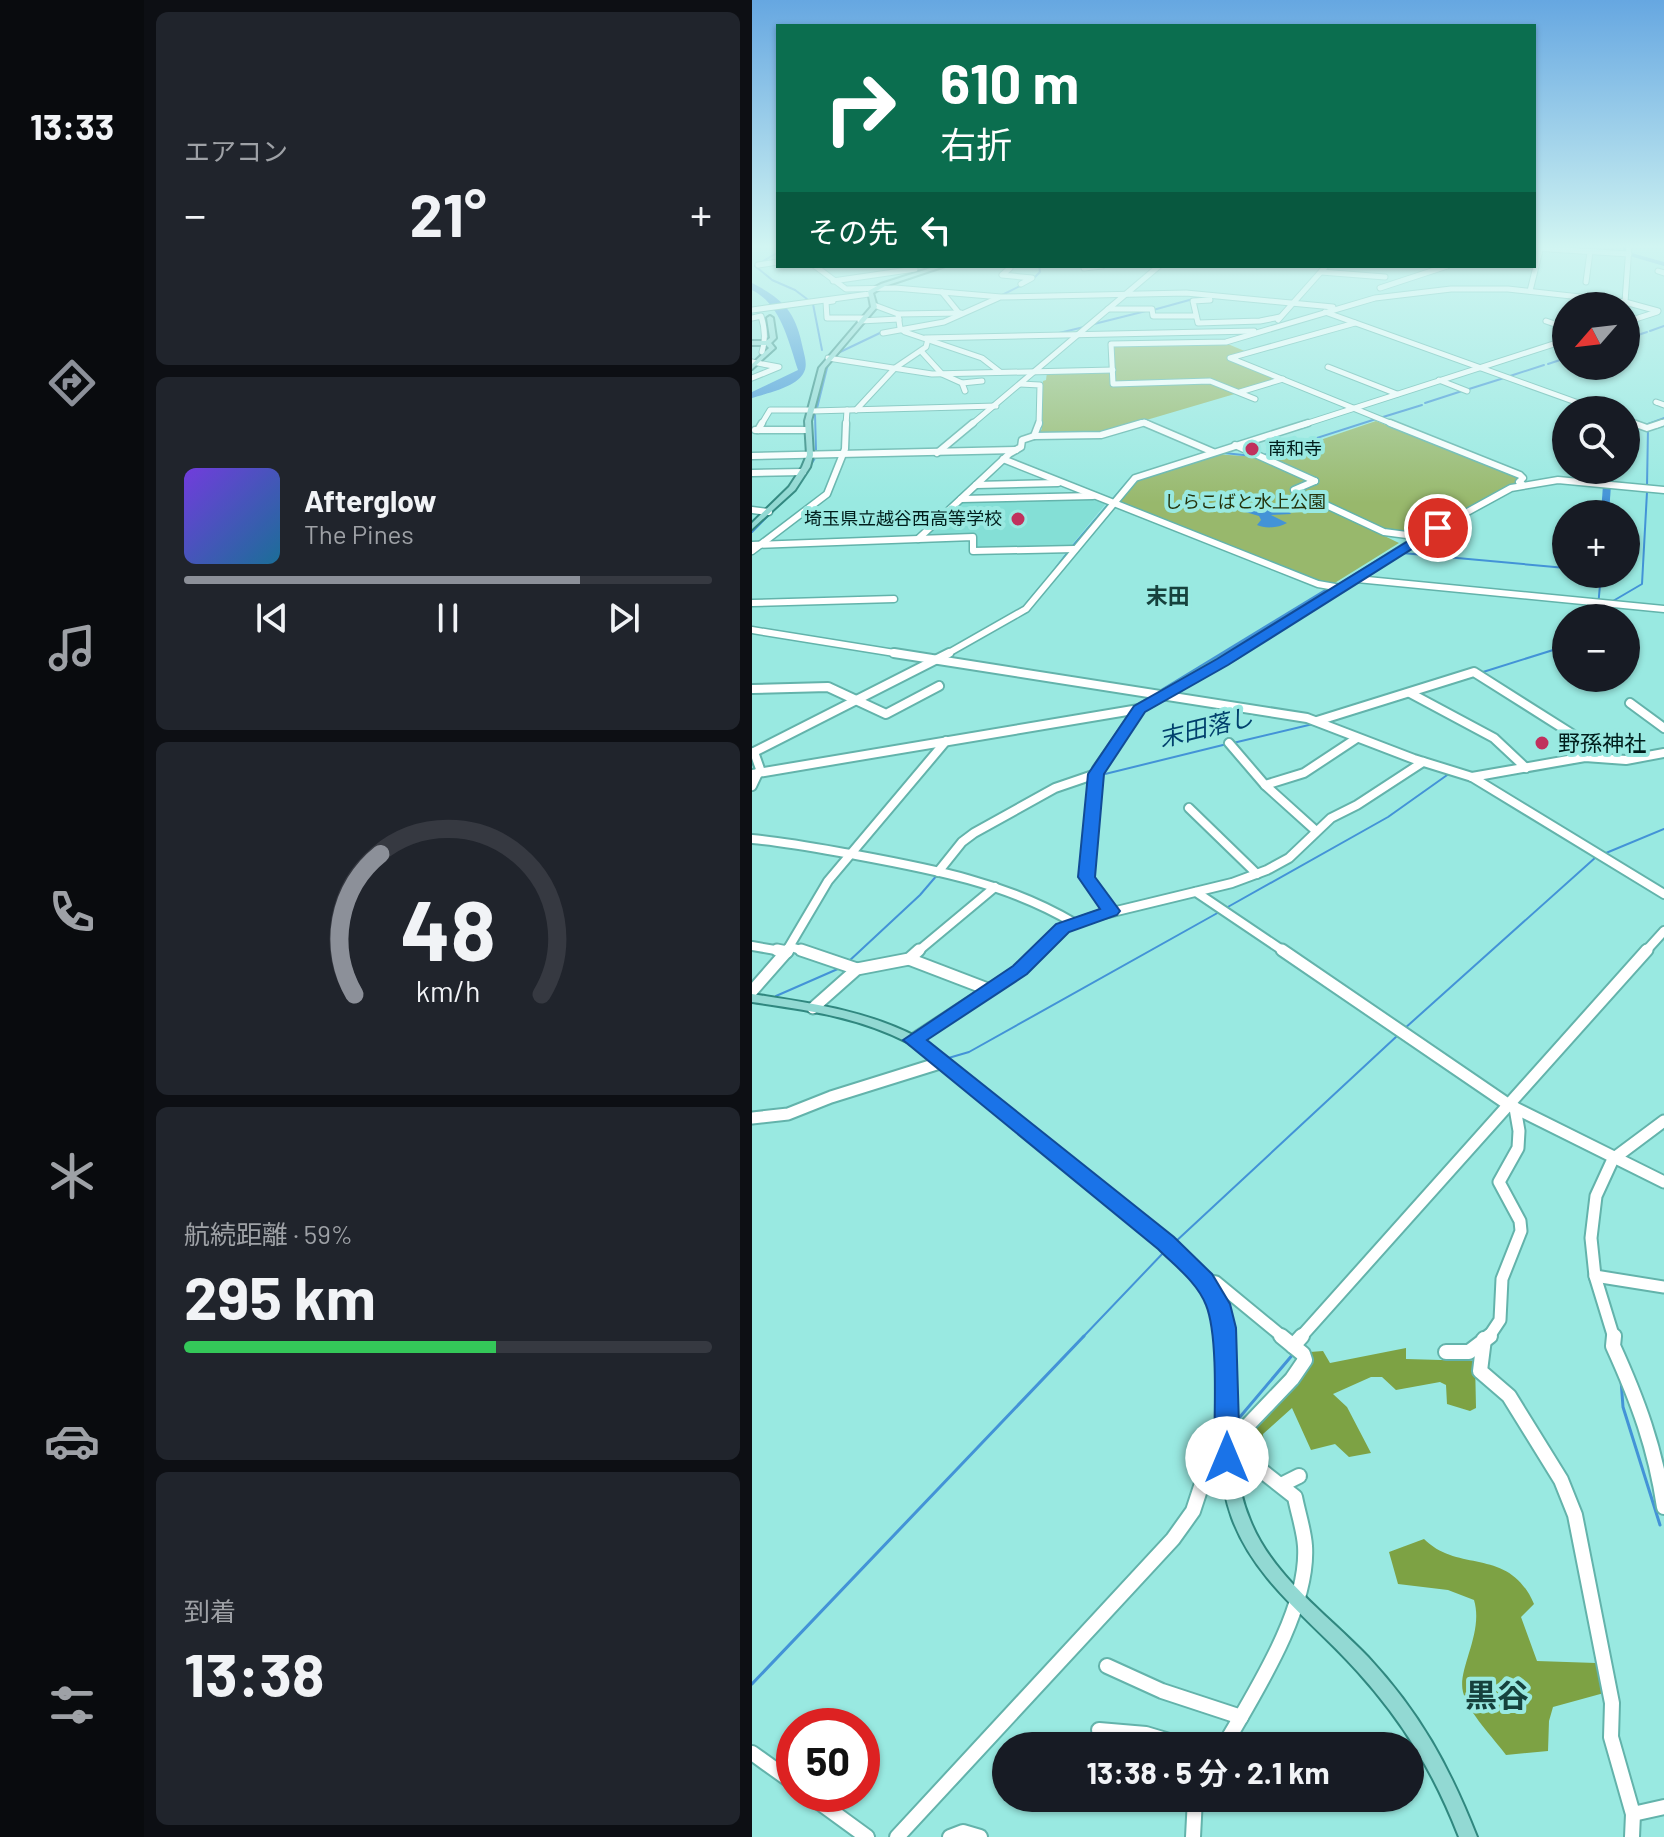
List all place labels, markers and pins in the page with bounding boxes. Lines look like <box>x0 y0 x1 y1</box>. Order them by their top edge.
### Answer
place label: 南和寺 <box>1268 437 1322 459</box>
marker: 南和寺 <box>1243 440 1261 458</box>
pin <box>1404 494 1472 562</box>
place label: 埼玉県立越谷西高等学校 <box>804 507 1002 529</box>
marker: 埼玉県立越谷西高等学校 <box>1009 510 1027 528</box>
place label: 野孫神社 <box>1558 729 1646 755</box>
marker: 野孫神社 <box>1533 734 1551 752</box>

